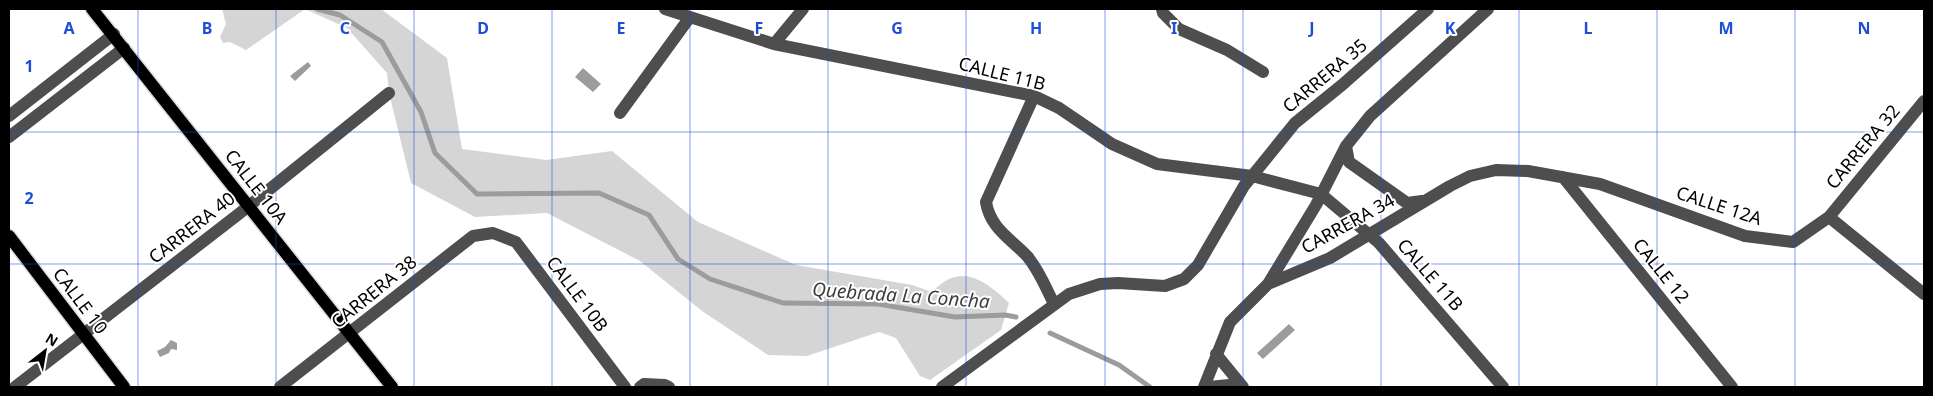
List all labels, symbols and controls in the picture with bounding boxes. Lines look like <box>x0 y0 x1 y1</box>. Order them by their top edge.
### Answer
text: A <box>63 17 75 39</box>
text: B <box>202 17 212 39</box>
text: C <box>340 17 350 39</box>
text: D <box>477 17 489 39</box>
text: E <box>617 17 626 39</box>
text: F <box>755 17 763 39</box>
text: G <box>891 17 903 39</box>
text: H <box>1030 17 1042 39</box>
text: I <box>1171 17 1177 39</box>
text: J <box>1307 17 1315 39</box>
text: K <box>1445 17 1456 39</box>
text: L <box>1584 17 1593 39</box>
text: M <box>1718 17 1734 39</box>
text: N <box>1857 17 1871 39</box>
street label: CARRERA 35 <box>1277 33 1372 118</box>
street label: CALLE 11B <box>956 51 1048 95</box>
text: 1 <box>24 55 34 77</box>
street label: CARRERA 32 <box>1820 99 1905 194</box>
street label: CALLE 10A <box>220 144 294 229</box>
street label: CALLE 12A <box>1674 180 1766 230</box>
street label: CARRERA 40 <box>143 186 239 268</box>
text: 2 <box>24 187 34 209</box>
street label: CARRERA 34 <box>1297 188 1398 259</box>
street label: CALLE 11B <box>1393 233 1469 316</box>
street label: CALLE 12 <box>1628 233 1695 308</box>
street label: CARRERA 38 <box>326 249 421 333</box>
street label: CALLE 10B <box>542 251 614 336</box>
street label: CALLE 10 <box>48 262 114 338</box>
water label: Quebrada La Concha <box>811 276 991 314</box>
north arrow <box>20 326 70 376</box>
text: N <box>42 328 62 351</box>

